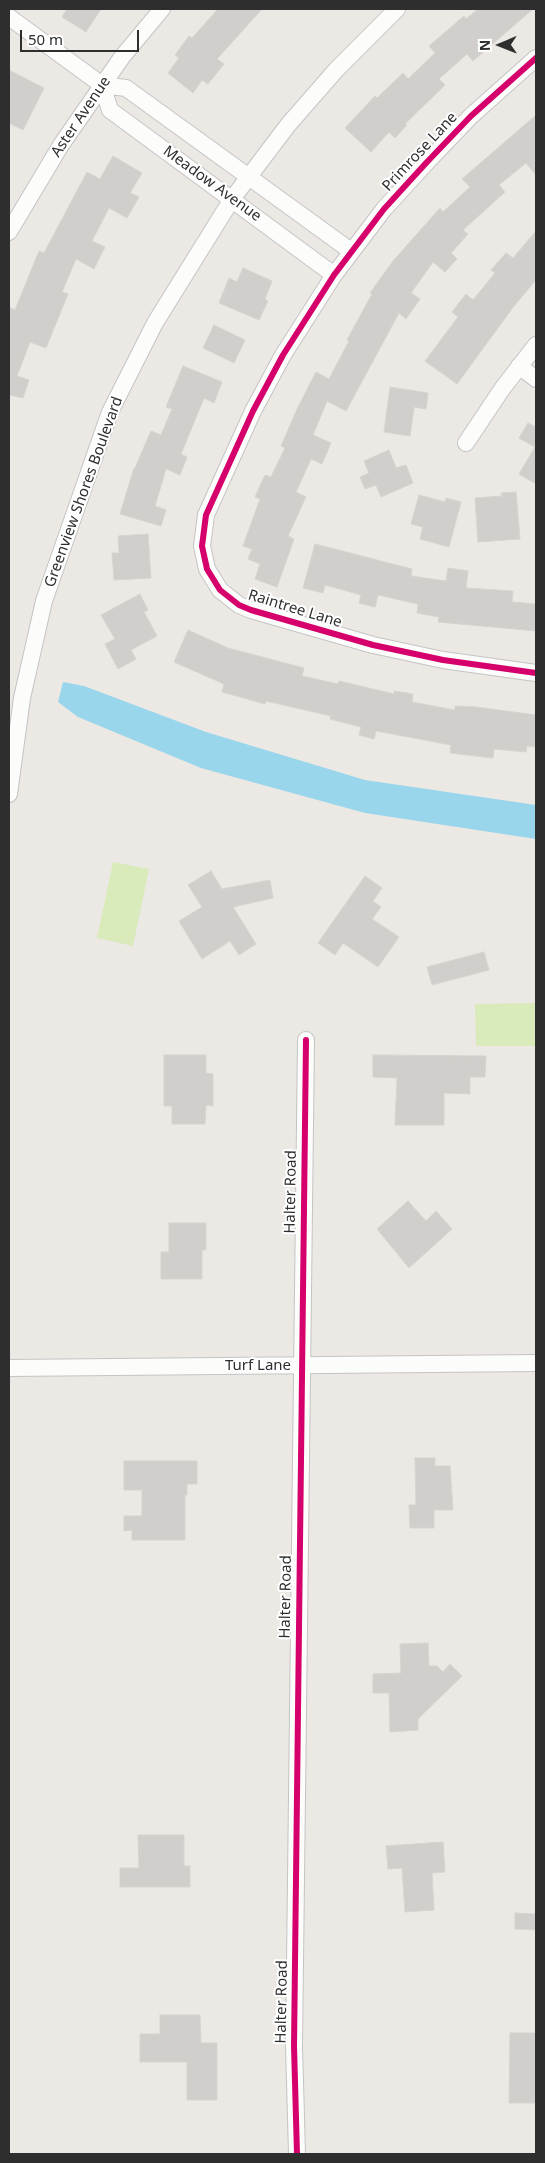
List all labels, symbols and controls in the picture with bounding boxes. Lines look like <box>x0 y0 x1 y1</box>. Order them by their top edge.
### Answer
scale bar <box>22 20 141 52</box>
north arrow <box>475 20 525 70</box>
text: 50 m <box>28 29 63 49</box>
text: N <box>475 39 494 51</box>
street label: Aster Avenue <box>47 73 115 161</box>
street label: Primrose Lane <box>379 109 461 195</box>
street label: Meadow Avenue <box>159 142 265 226</box>
street label: Greenview Shores Boulevard <box>41 394 127 590</box>
street label: Raintree Lane <box>246 586 344 632</box>
street label: Halter Road <box>281 1150 301 1234</box>
street label: Turf Lane <box>225 1357 291 1375</box>
street label: Halter Road <box>276 1555 296 1639</box>
street label: Halter Road <box>272 1960 292 2044</box>

